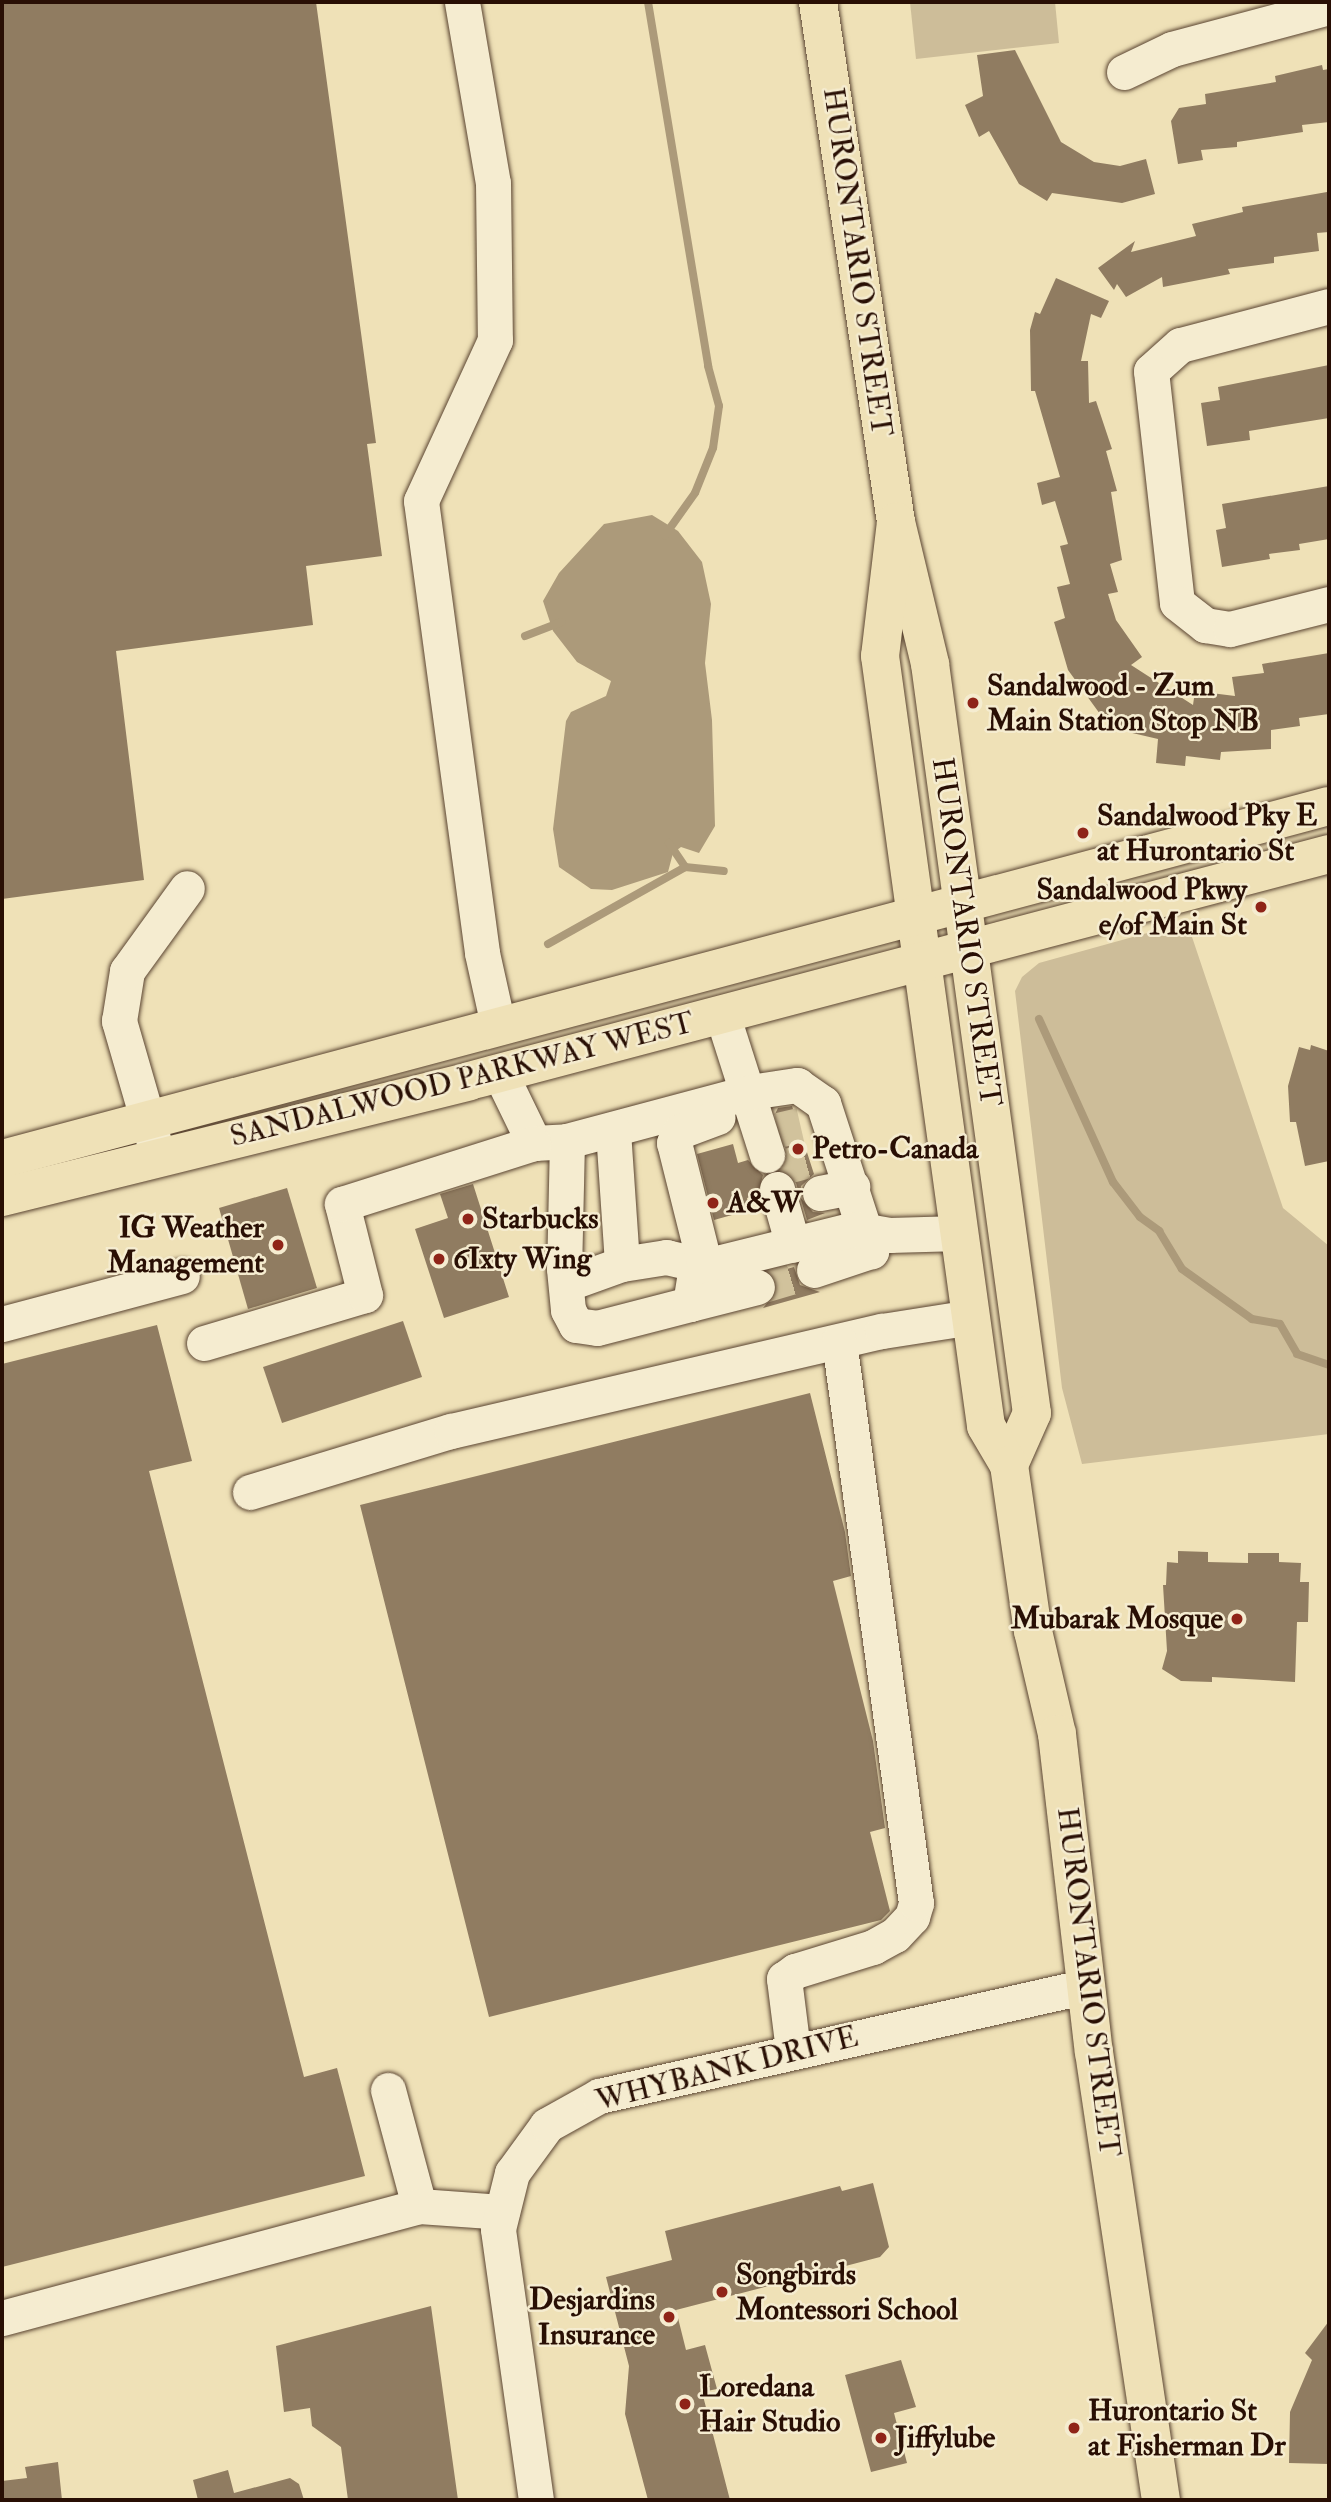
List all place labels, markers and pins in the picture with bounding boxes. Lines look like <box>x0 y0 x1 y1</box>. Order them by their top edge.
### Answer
place label: Sandalwood - Zum Main Station Stop NB <box>987 668 1259 738</box>
marker: Sandalwood - Zum Main Station Stop NB <box>965 695 981 711</box>
place label: Sandalwood Pky E at Hurontario St <box>1097 798 1317 868</box>
marker: Sandalwood Pky E at Hurontario St <box>1075 825 1091 841</box>
place label: Sandalwood Pkwy e/of Main St <box>1036 872 1247 942</box>
marker: Sandalwood Pkwy e/of Main St <box>1253 899 1269 915</box>
place label: Petro-Canada <box>812 1131 978 1167</box>
marker: Petro-Canada <box>790 1141 806 1157</box>
place label: A&W <box>727 1185 802 1221</box>
marker: A&W <box>705 1195 721 1211</box>
place label: Starbucks <box>482 1201 599 1237</box>
place label: IG Weather Management <box>107 1210 264 1280</box>
marker: Starbucks <box>460 1211 476 1227</box>
marker: IG Weather Management <box>270 1237 286 1253</box>
place label: 6Ixty Wing <box>453 1241 592 1277</box>
marker: 6Ixty Wing <box>431 1251 447 1267</box>
place label: Mubarak Mosque <box>1011 1601 1223 1637</box>
marker: Mubarak Mosque <box>1229 1611 1245 1627</box>
place label: Songbirds Montessori School <box>736 2257 958 2328</box>
place label: Desjardins Insurance <box>529 2282 655 2352</box>
marker: Songbirds Montessori School <box>714 2284 730 2300</box>
marker: Desjardins Insurance <box>661 2309 677 2325</box>
place label: Loredana Hair Studio <box>699 2369 840 2440</box>
place label: Hurontario St at Fisherman Dr <box>1088 2393 1286 2464</box>
marker: Loredana Hair Studio <box>677 2396 693 2412</box>
place label: Jiffylube <box>895 2420 995 2456</box>
marker: Hurontario St at Fisherman Dr <box>1066 2420 1082 2436</box>
marker: Jiffylube <box>873 2430 889 2446</box>

